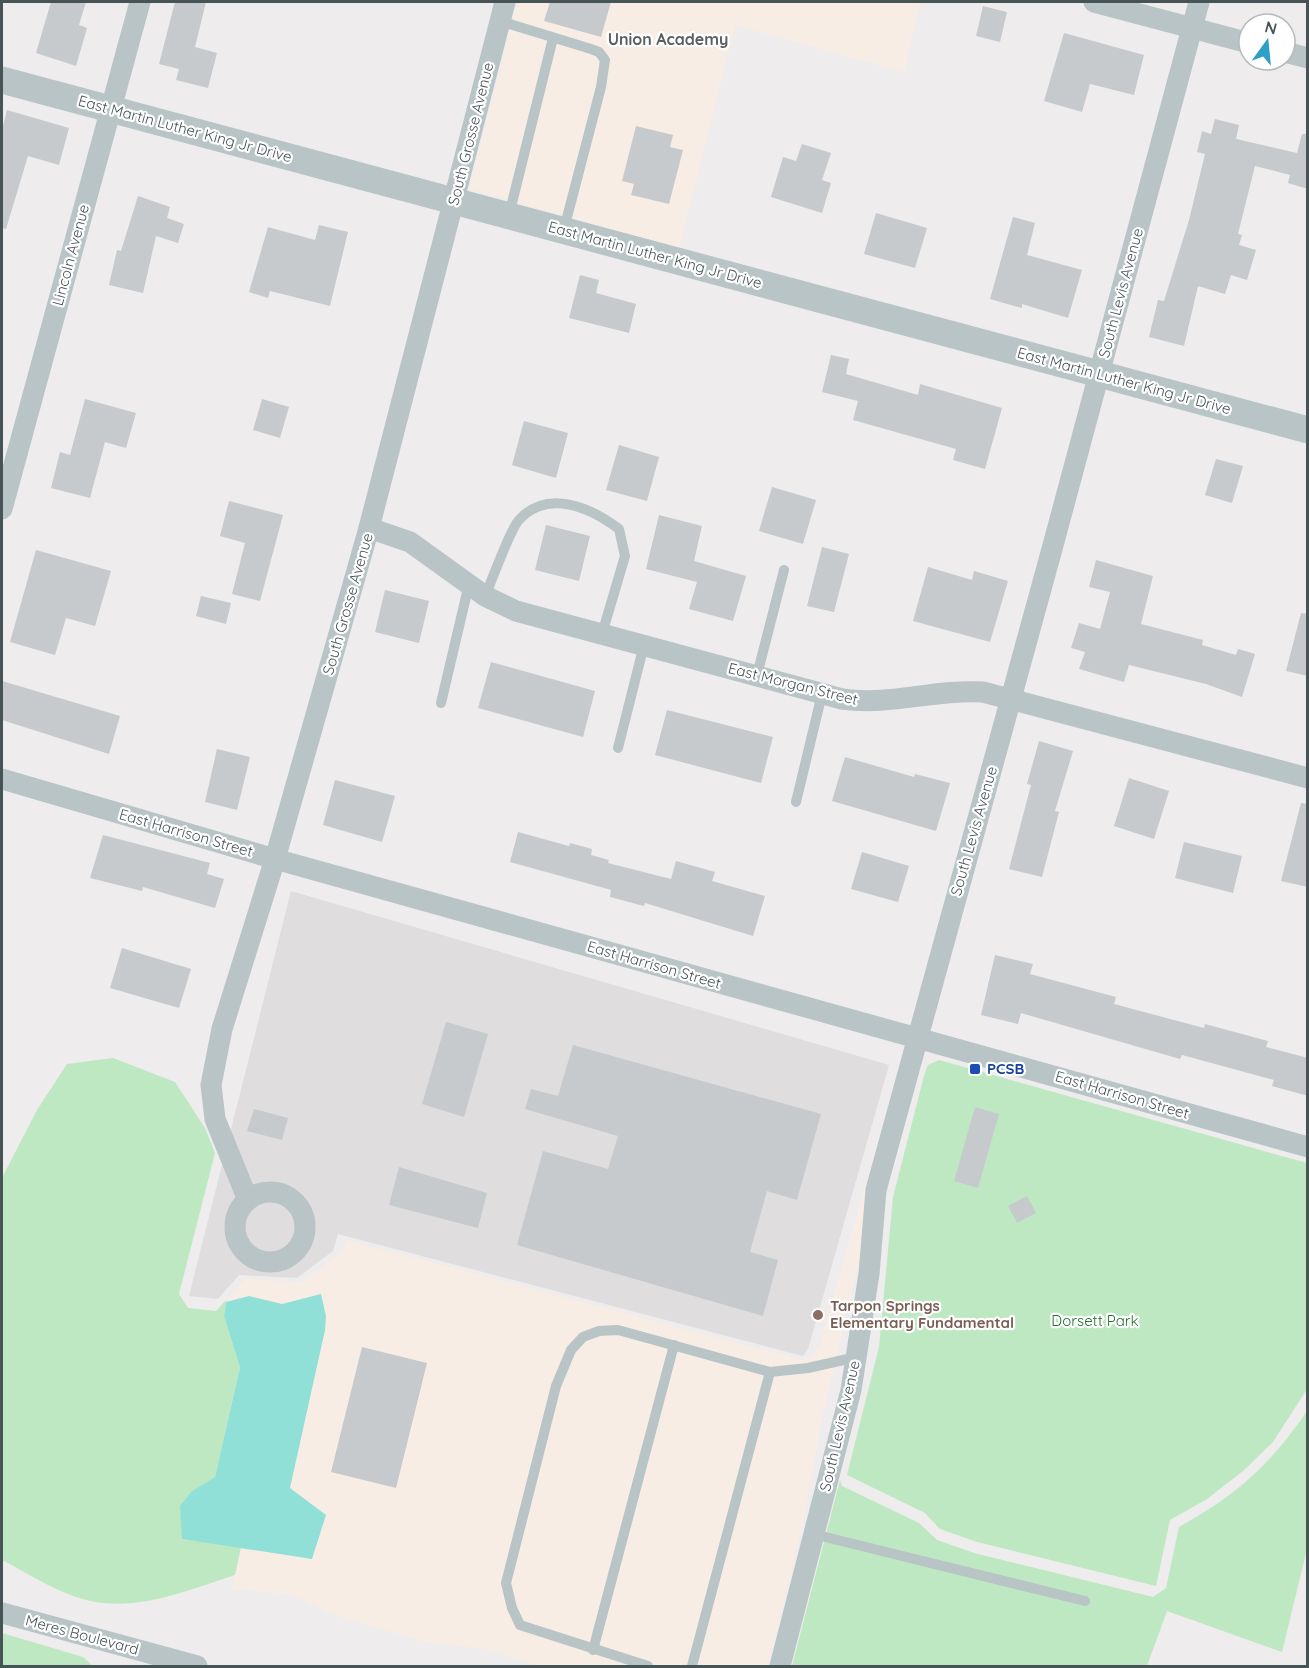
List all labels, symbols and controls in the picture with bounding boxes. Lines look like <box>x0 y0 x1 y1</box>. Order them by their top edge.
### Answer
north arrow <box>1237 12 1297 72</box>
text: N <box>1263 16 1279 39</box>
district label: Union Academy <box>608 29 728 49</box>
street label: South Grosse Avenue <box>444 60 497 207</box>
street label: East Martin Luther King Jr Drive <box>76 91 294 166</box>
street label: Lincoln Avenue <box>48 202 93 308</box>
street label: East Martin Luther King Jr Drive <box>546 217 764 292</box>
street label: South Levis Avenue <box>1094 226 1147 360</box>
street label: East Martin Luther King Jr Drive <box>1015 343 1233 418</box>
street label: South Grosse Avenue <box>318 531 377 677</box>
street label: East Morgan Street <box>726 658 860 709</box>
street label: South Levis Avenue <box>946 764 1001 898</box>
street label: East Harrison Street <box>117 804 255 861</box>
street label: East Harrison Street <box>585 936 723 993</box>
place label: PCSB <box>987 1059 1024 1078</box>
marker: PCSB <box>968 1062 982 1076</box>
street label: East Harrison Street <box>1053 1066 1191 1123</box>
place label: Tarpon Springs Elementary Fundamental <box>830 1296 1014 1332</box>
marker: Tarpon Springs Elementary Fundamental <box>811 1308 825 1322</box>
park label: Dorsett Park <box>1051 1311 1139 1330</box>
street label: South Levis Avenue <box>815 1359 864 1493</box>
street label: Meres Boulevard <box>23 1610 141 1659</box>

